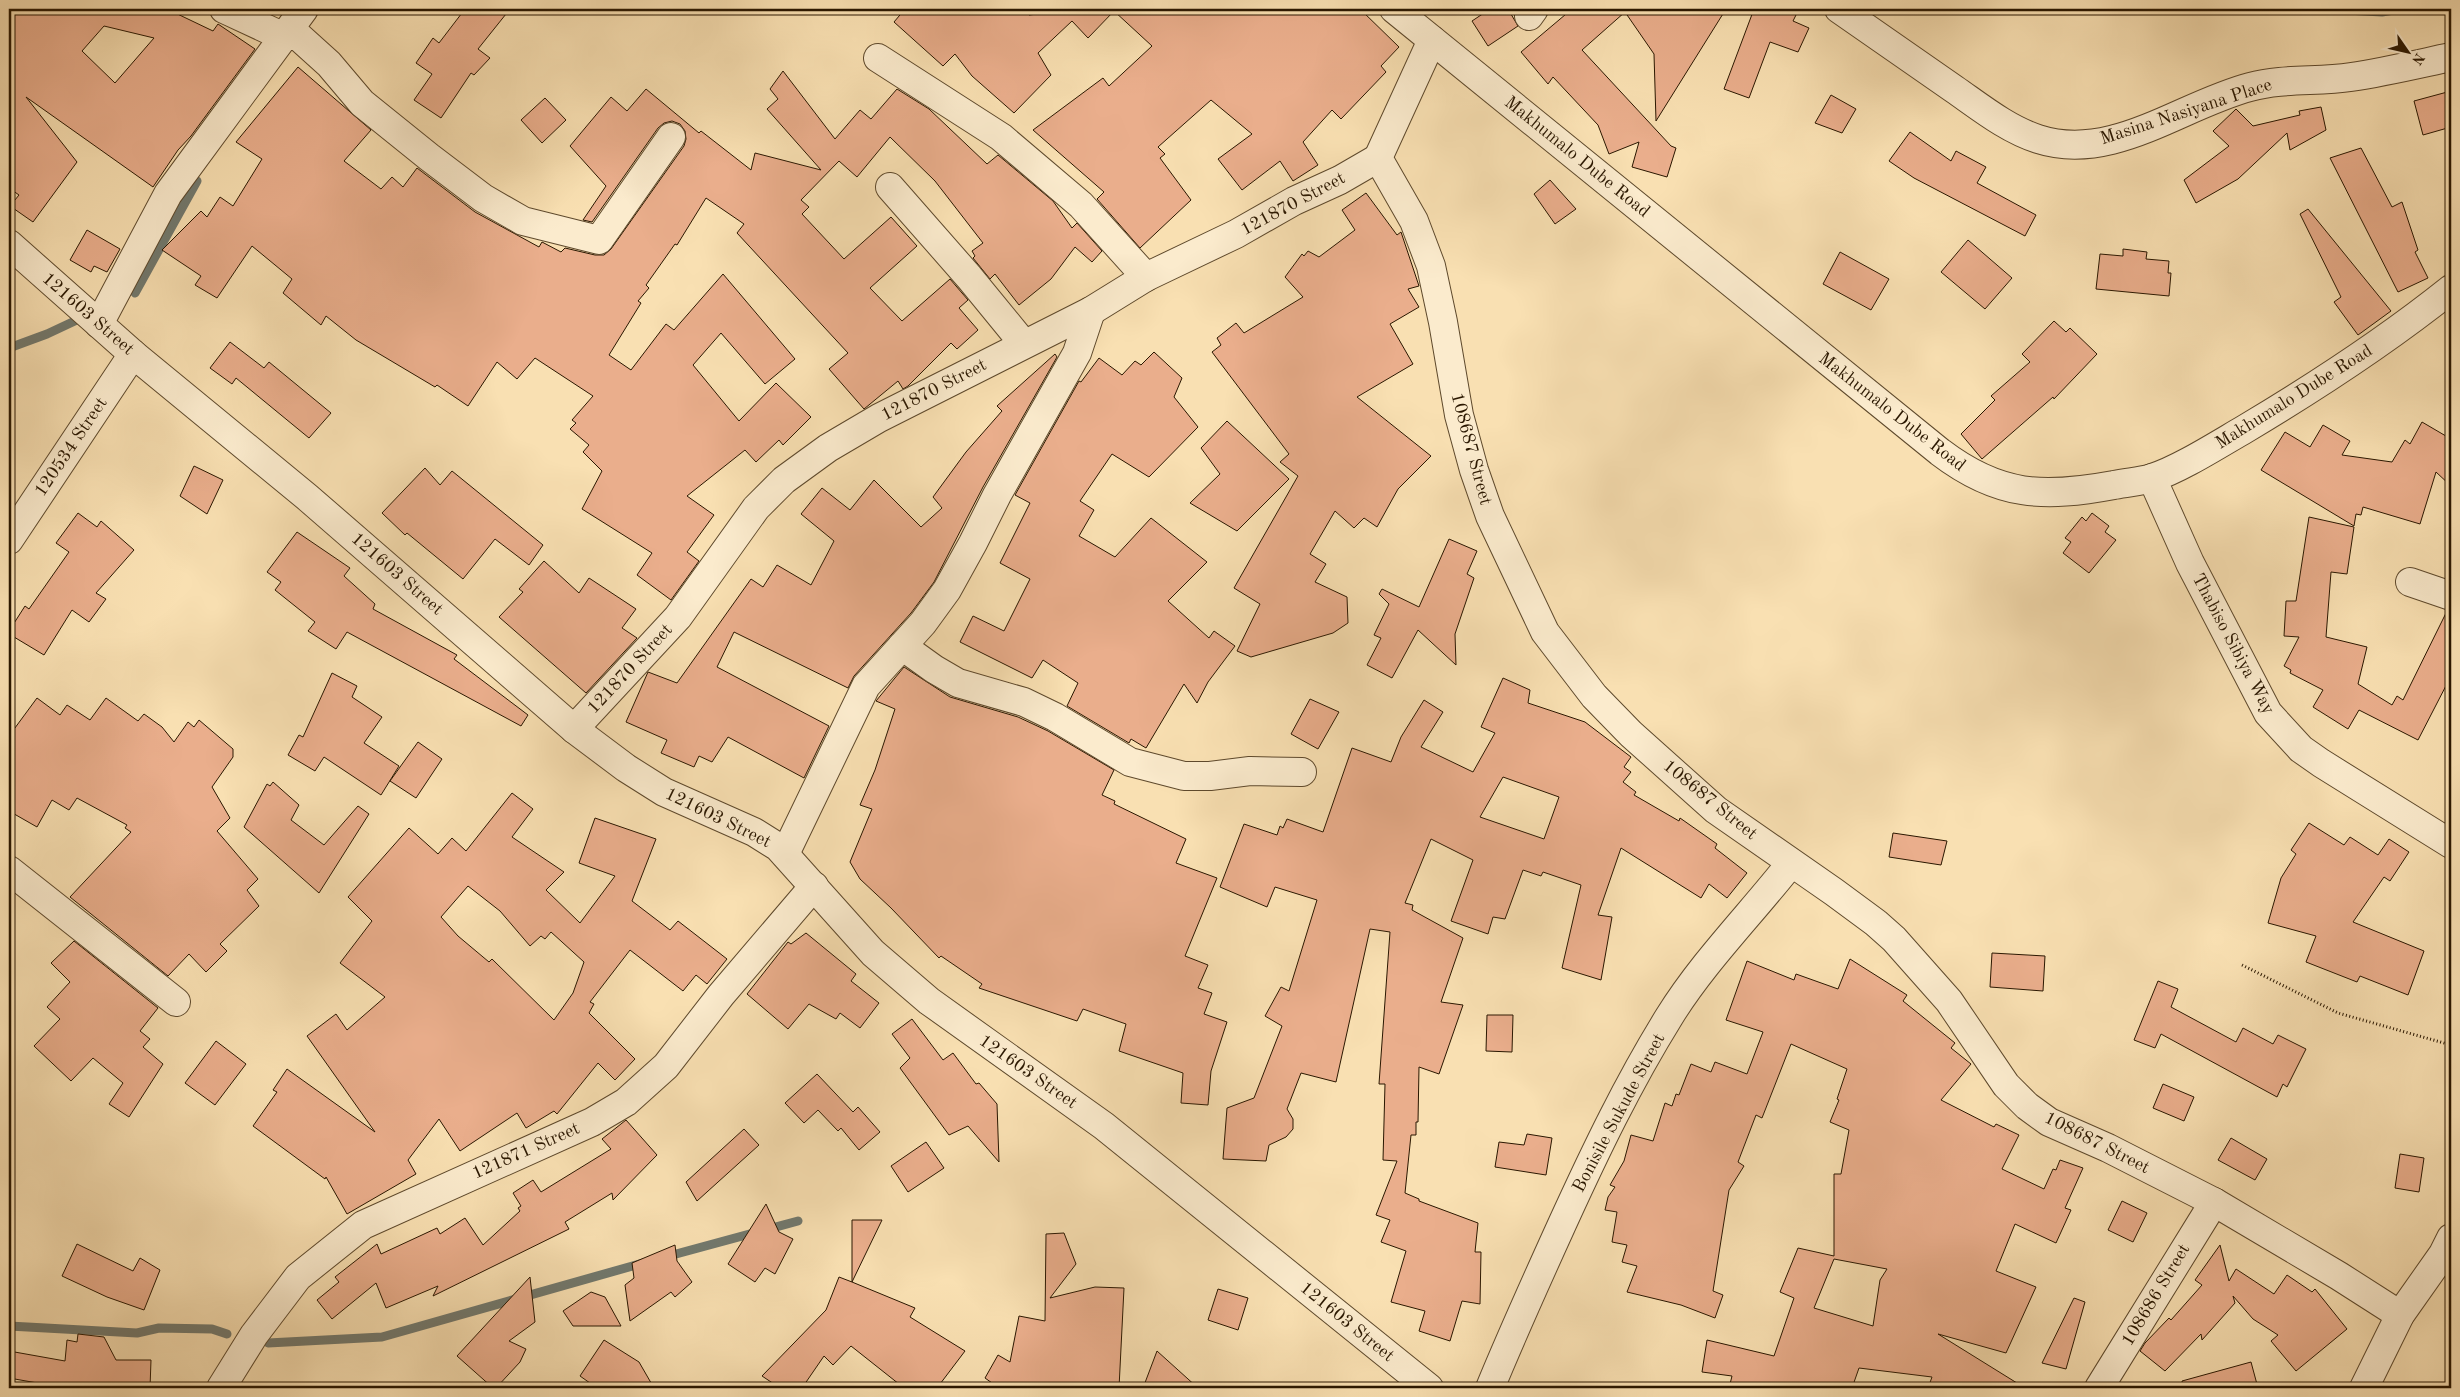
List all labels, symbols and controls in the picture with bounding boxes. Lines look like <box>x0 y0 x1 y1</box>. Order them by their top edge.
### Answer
north arrow <box>2382 28 2432 78</box>
text: N <box>2409 50 2427 67</box>
street label: Masina Nasiyana Place <box>2098 76 2274 148</box>
street label: Makhumalo Dube Road <box>1501 93 1653 221</box>
street label: 121870 Street <box>1238 169 1348 239</box>
street label: 121603 Street <box>39 269 137 359</box>
street label: Makhumalo Dube Road <box>2212 341 2376 453</box>
street label: Makhumalo Dube Road <box>1815 349 1969 475</box>
street label: 121870 Street <box>879 356 989 424</box>
street label: 108687 Street <box>1447 391 1495 507</box>
street label: 120534 Street <box>31 394 111 500</box>
street label: 121603 Street <box>348 529 446 619</box>
street label: Thabiso Sibiya Way <box>2188 571 2278 718</box>
street label: 121870 Street <box>584 621 676 717</box>
street label: 108687 Street <box>1659 757 1761 843</box>
street label: 121603 Street <box>662 785 774 851</box>
street label: Bonisile Sukude Street <box>1570 1031 1668 1195</box>
street label: 121603 Street <box>976 1032 1080 1112</box>
street label: 108687 Street <box>2042 1109 2152 1177</box>
street label: 121871 Street <box>470 1119 582 1183</box>
street label: 108686 Street <box>2119 1241 2193 1349</box>
street label: 121603 Street <box>1296 1279 1398 1365</box>

